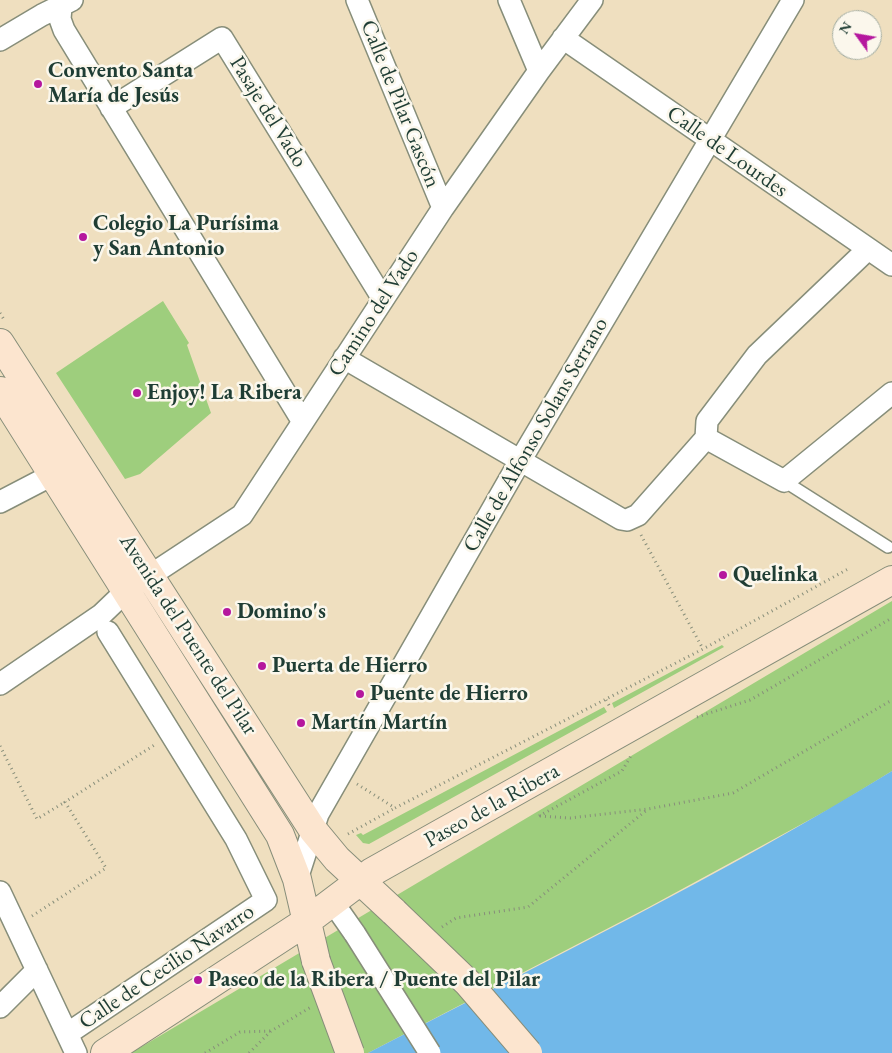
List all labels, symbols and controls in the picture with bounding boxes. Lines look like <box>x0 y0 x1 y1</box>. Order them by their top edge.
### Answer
north arrow <box>832 10 882 60</box>
street label: Calle de Pilar Gascón <box>354 16 446 192</box>
text: N <box>834 18 856 37</box>
street label: Pasaje del Vado <box>223 51 313 173</box>
place label: Convento Santa María de Jesús <box>48 58 193 110</box>
marker: Convento Santa María de Jesús <box>32 78 44 90</box>
street label: Calle de Lourdes <box>661 101 793 203</box>
place label: Colegio La Purísima y San Antonio <box>93 211 279 262</box>
marker: Colegio La Purísima y San Antonio <box>77 231 89 243</box>
street label: Camino del Vado <box>323 244 425 382</box>
street label: Calle de Alfonso Solans Serrano <box>458 313 614 557</box>
place label: Enjoy! La Ribera <box>147 380 302 406</box>
marker: Enjoy! La Ribera <box>131 387 143 399</box>
street label: Avenida del Puente del Pilar <box>113 530 263 740</box>
place label: Quelinka <box>733 562 818 588</box>
marker: Quelinka <box>717 569 729 581</box>
place label: Domino's <box>237 599 326 625</box>
marker: Domino's <box>221 606 233 618</box>
place label: Puerta de Hierro <box>272 653 427 679</box>
marker: Puerta de Hierro <box>256 660 268 672</box>
place label: Puente de Hierro <box>370 681 528 707</box>
marker: Puente de Hierro <box>354 688 366 700</box>
place label: Martín Martín <box>311 710 448 736</box>
marker: Martín Martín <box>295 717 307 729</box>
street label: Paseo de la Ribera <box>420 758 564 854</box>
street label: Calle de Cecilio Navarro <box>74 899 260 1035</box>
place label: Paseo de la Ribera / Puente del Pilar <box>208 967 540 993</box>
marker: Paseo de la Ribera / Puente del Pilar <box>192 974 204 986</box>

